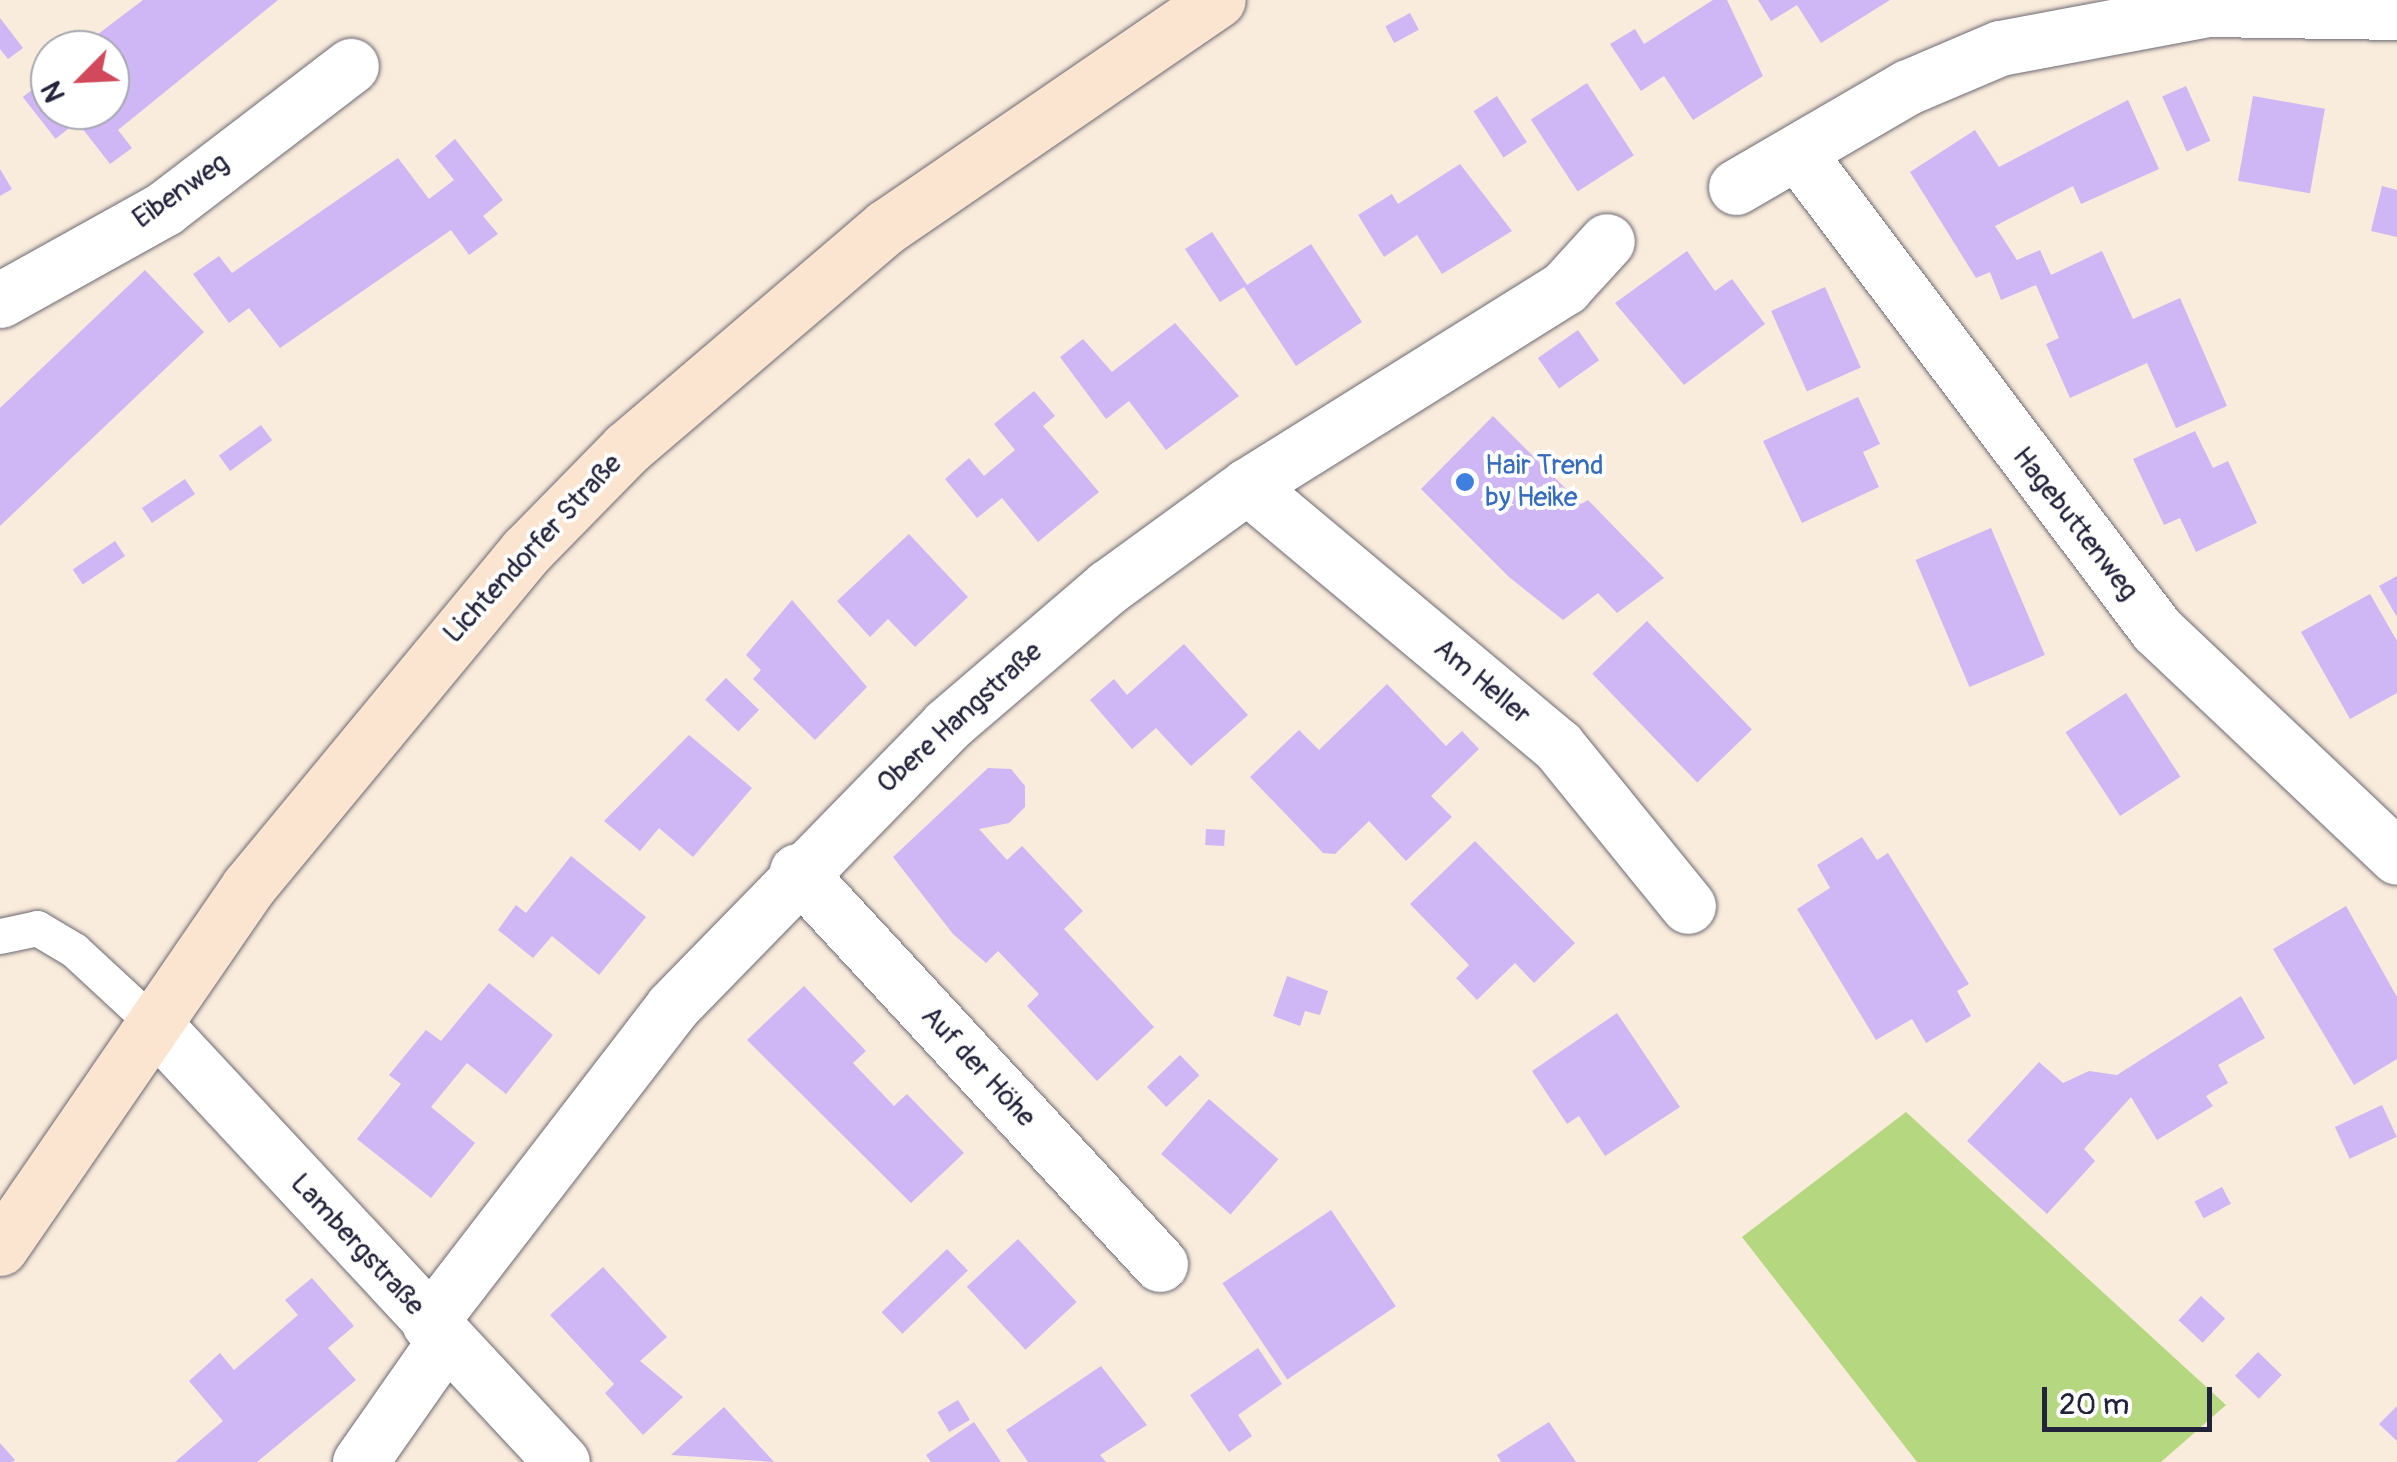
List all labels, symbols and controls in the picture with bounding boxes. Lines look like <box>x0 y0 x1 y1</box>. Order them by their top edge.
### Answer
north arrow <box>30 30 130 130</box>
text: N <box>34 76 74 107</box>
street label: Eibenweg <box>127 146 235 236</box>
street label: Hagebuttenweg <box>2005 441 2145 607</box>
street label: Lichtendorfer Straße <box>437 448 629 650</box>
place label: Hair Trend by Heike <box>1485 449 1604 515</box>
marker: Hair Trend by Heike <box>1454 471 1476 493</box>
street label: Am Heller <box>1427 632 1537 732</box>
street label: Obere Hangstraße <box>871 635 1049 801</box>
street label: Auf der Höhe <box>914 1000 1042 1134</box>
street label: Lambergstraße <box>283 1167 431 1323</box>
scale bar <box>2047 1367 2217 1429</box>
text: 20 m <box>2059 1386 2129 1423</box>

